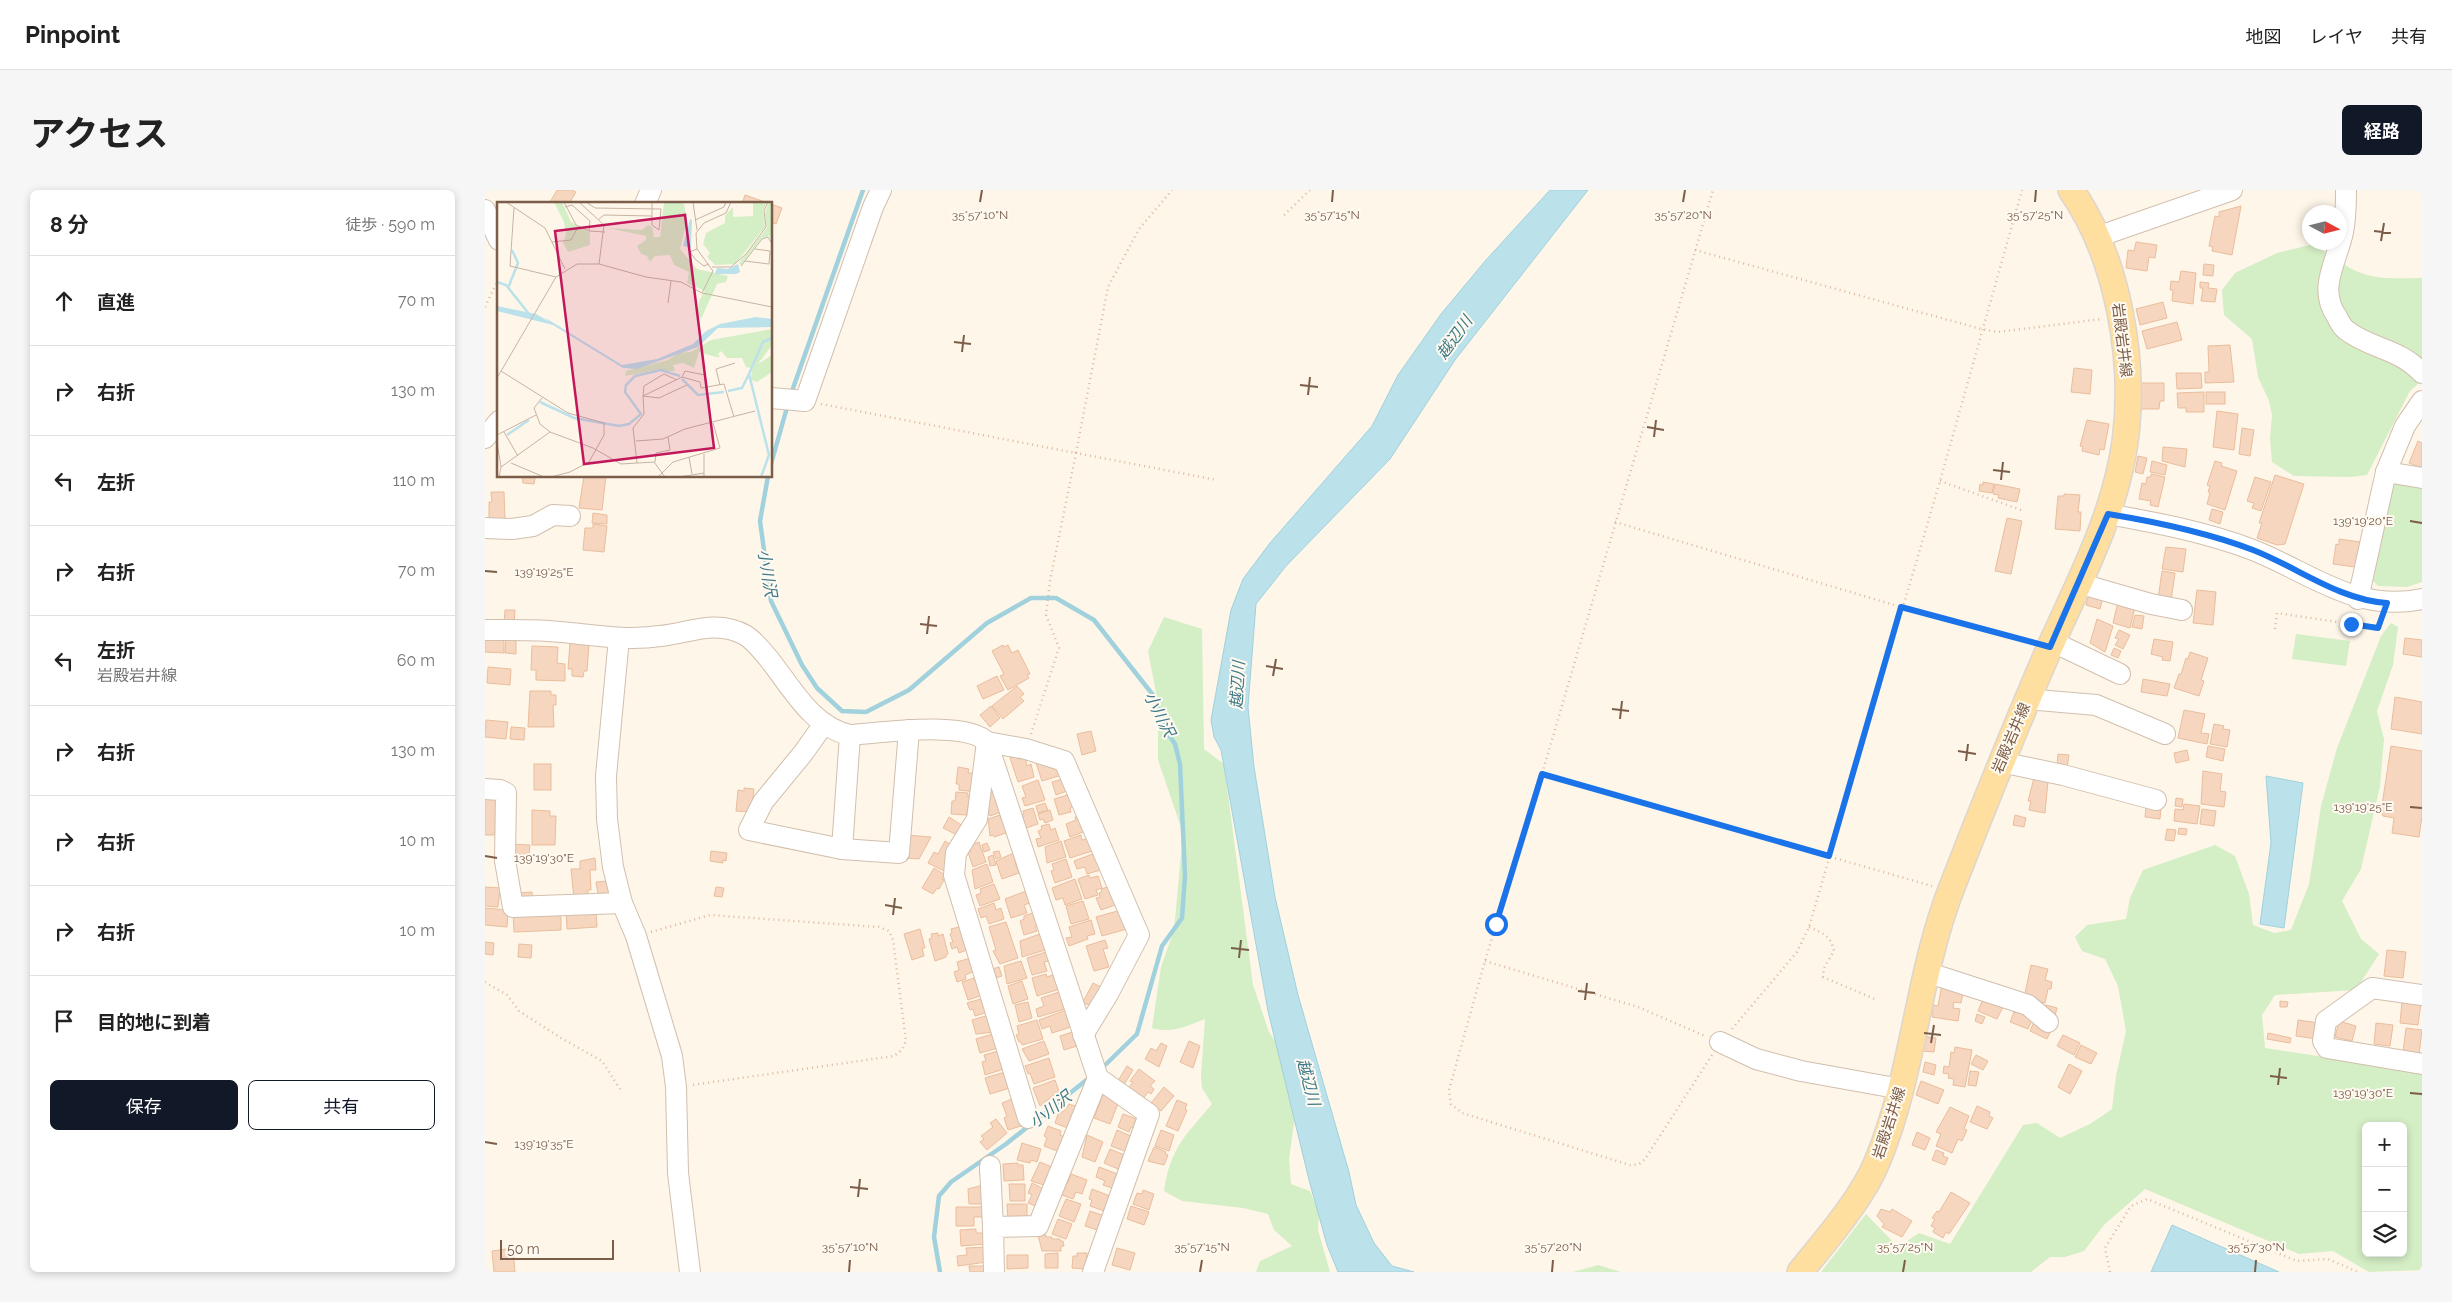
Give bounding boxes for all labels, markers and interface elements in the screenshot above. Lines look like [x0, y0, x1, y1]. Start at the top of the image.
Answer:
text: Pinpoint [25, 20, 120, 49]
text: 地図 [2246, 26, 2282, 47]
text: レイヤ [2310, 26, 2363, 47]
text: 共有 [2391, 26, 2427, 47]
button: 経路 [2342, 105, 2422, 155]
text: アクセス [30, 113, 168, 154]
inset map [497, 202, 773, 478]
north arrow [2302, 205, 2347, 250]
text: 35°57'10"N [952, 208, 1008, 222]
text: 35°57'15"N [1304, 208, 1360, 222]
text: 35°57'20"N [1654, 208, 1712, 222]
text: 35°57'25"N [2007, 208, 2063, 222]
text: 8 分 [50, 212, 89, 237]
text: 徒歩 · 590 m [345, 215, 435, 234]
icon: ahead [50, 287, 78, 315]
text: 直進 [97, 291, 135, 313]
text: 70 m [398, 291, 435, 310]
street label: 岩殿岩井線 [2108, 302, 2136, 378]
water label: 越辺川 [1433, 311, 1477, 362]
icon: right [50, 377, 78, 405]
text: 右折 [97, 381, 135, 403]
text: 130 m [391, 381, 435, 400]
icon: left [50, 467, 78, 495]
text: 左折 [97, 471, 135, 493]
text: 110 m [393, 471, 435, 490]
text: 139°19'20"E [2333, 514, 2393, 528]
water label: 小川沢 [754, 548, 781, 600]
icon: right [50, 557, 78, 585]
text: 右折 [97, 561, 135, 583]
text: 70 m [398, 561, 435, 580]
text: 139°19'25"E [514, 565, 574, 579]
route end [2340, 613, 2363, 636]
text: 左折 [97, 639, 135, 661]
icon: left [50, 647, 78, 675]
text: 60 m [397, 651, 435, 670]
water label: 越辺川 [1227, 659, 1248, 709]
text: 岩殿岩井線 [97, 666, 177, 685]
water label: 小川沢 [1140, 689, 1180, 742]
street label: 岩殿岩井線 [1988, 700, 2034, 776]
icon: right [50, 737, 78, 765]
text: 右折 [97, 741, 135, 763]
text: 130 m [391, 741, 435, 760]
text: 139°19'25"E [2333, 800, 2393, 814]
icon: right [50, 827, 78, 855]
text: 右折 [97, 831, 135, 853]
text: 10 m [400, 831, 435, 850]
text: 139°19'30"E [514, 851, 574, 865]
route start [1485, 913, 1508, 936]
icon: right [50, 917, 78, 945]
text: 右折 [97, 921, 135, 943]
text: 10 m [400, 921, 435, 940]
icon: arrive [50, 1007, 78, 1035]
text: 目的地に到着 [97, 1011, 211, 1033]
water label: 越辺川 [1293, 1056, 1324, 1110]
button: 保存 [50, 1080, 238, 1130]
button: 共有 [248, 1080, 435, 1130]
street label: 岩殿岩井線 [1869, 1085, 1909, 1161]
water label: 小川沢 [1026, 1086, 1077, 1132]
text: 139°19'30"E [2333, 1086, 2393, 1100]
map controls [2362, 1122, 2407, 1257]
button: + [2362, 1122, 2407, 1167]
text: 139°19'35"E [514, 1137, 574, 1151]
button: − [2362, 1167, 2407, 1212]
button: layers [2362, 1212, 2407, 1257]
scale bar [500, 1237, 614, 1260]
text: 35°57'10"N [822, 1240, 878, 1254]
text: 35°57'15"N [1174, 1240, 1230, 1254]
text: 35°57'20"N [1524, 1240, 1582, 1254]
text: 35°57'25"N [1877, 1240, 1933, 1254]
text: 35°57'30"N [2227, 1240, 2285, 1254]
text: 50 m [507, 1241, 540, 1257]

